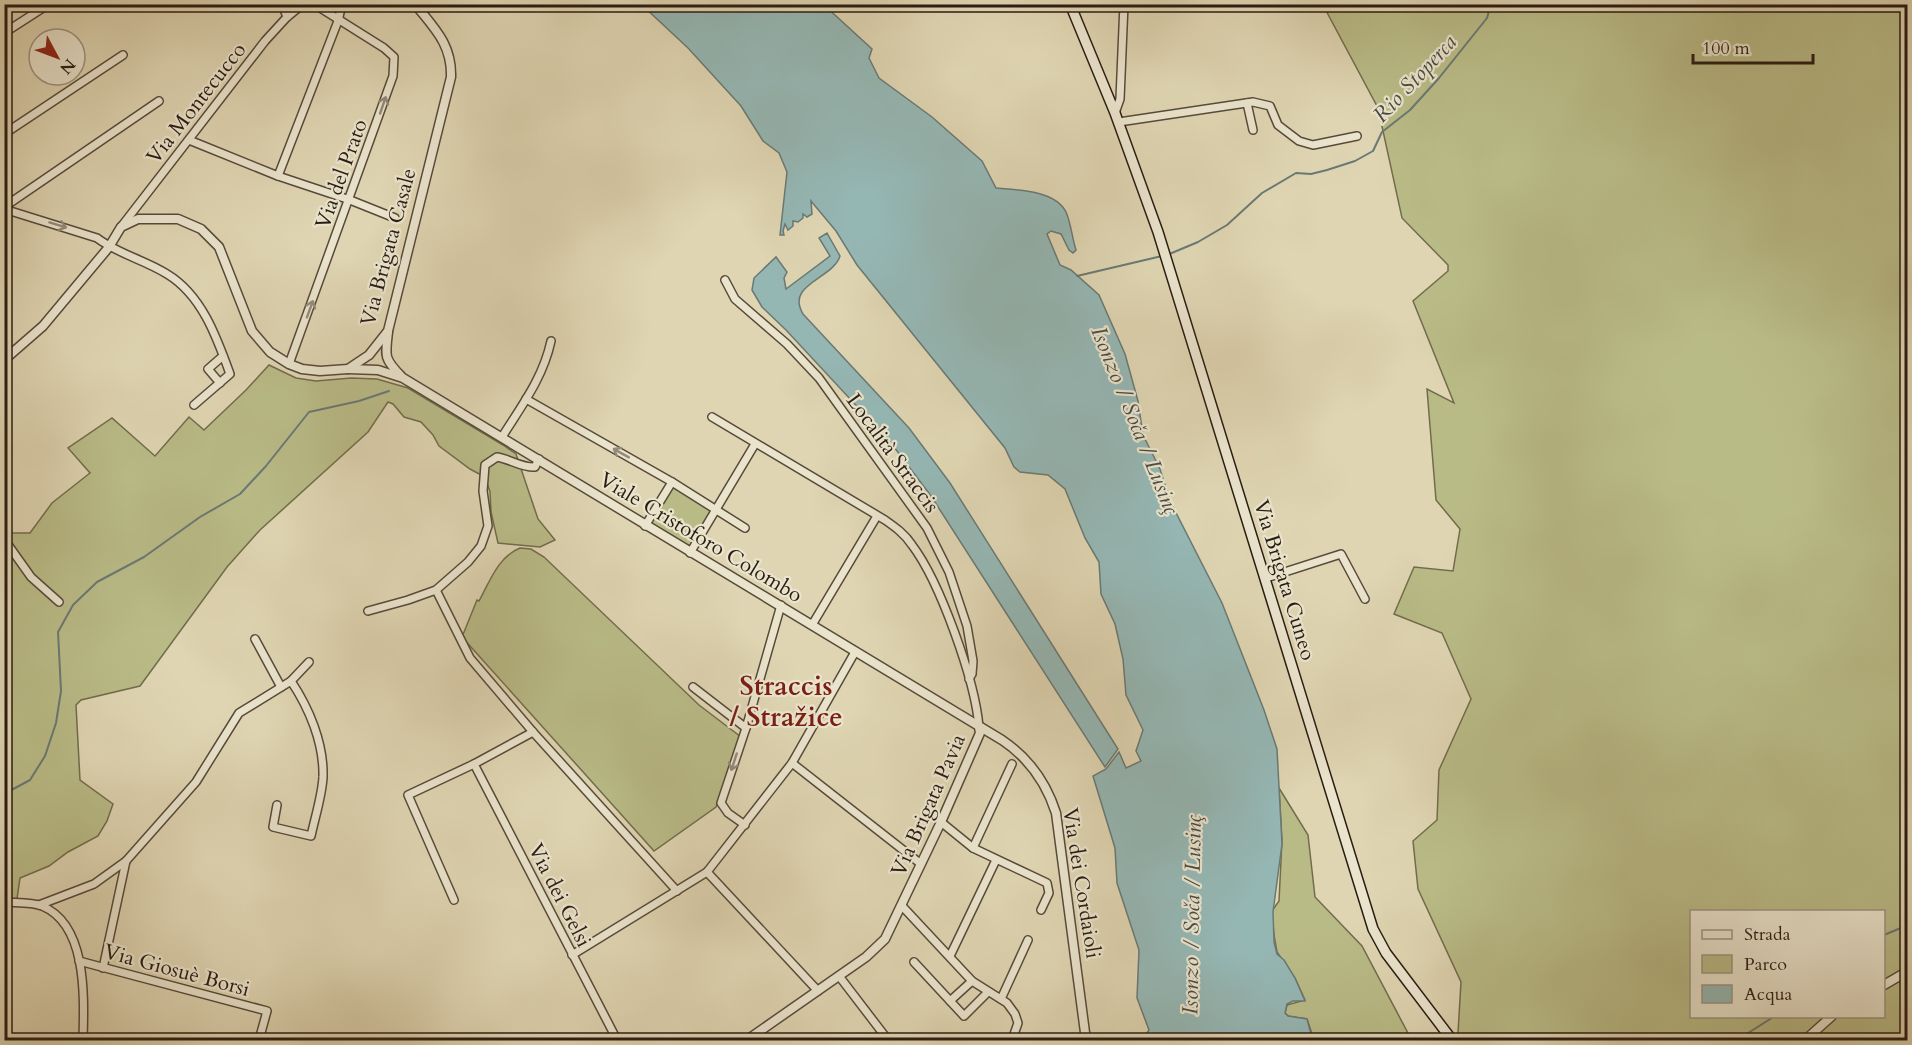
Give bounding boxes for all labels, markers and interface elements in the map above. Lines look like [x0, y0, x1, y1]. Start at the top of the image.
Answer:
north arrow [27, 27, 87, 87]
scale bar [1693, 27, 1813, 65]
water label: Rio Stoperca [1366, 28, 1463, 129]
street label: Via Montecucco [140, 36, 253, 170]
text: 100 m [1702, 36, 1750, 61]
text: N [55, 54, 80, 79]
one-way arrow [378, 96, 389, 115]
street label: Via del Prato [308, 115, 375, 233]
street label: Via Brigata Casale [353, 165, 423, 329]
one-way arrow [48, 220, 67, 231]
one-way arrow [305, 300, 316, 319]
water label: Isonzo / Soča / Lusinç [1084, 322, 1187, 519]
street label: Località Straccis [839, 388, 946, 519]
one-way arrow [613, 447, 630, 459]
street label: Viale Cristoforo Colombo [594, 465, 808, 610]
street label: Via Brigata Cuneo [1246, 496, 1323, 664]
district label: Straccis / Stražice [729, 668, 843, 736]
street label: Via Brigata Pavia [884, 729, 973, 881]
one-way arrow [728, 752, 739, 771]
street label: Via dei Cordaioli [1055, 806, 1108, 961]
water label: Isonzo / Soča / Lusinç [1175, 814, 1209, 1015]
street label: Via dei Gelsi [521, 838, 598, 952]
legend [1690, 910, 1885, 1018]
text: Strada [1744, 922, 1791, 947]
street label: Via Giosuè Borsi [101, 937, 253, 1004]
text: Parco [1744, 952, 1787, 977]
text: Acqua [1744, 982, 1793, 1007]

